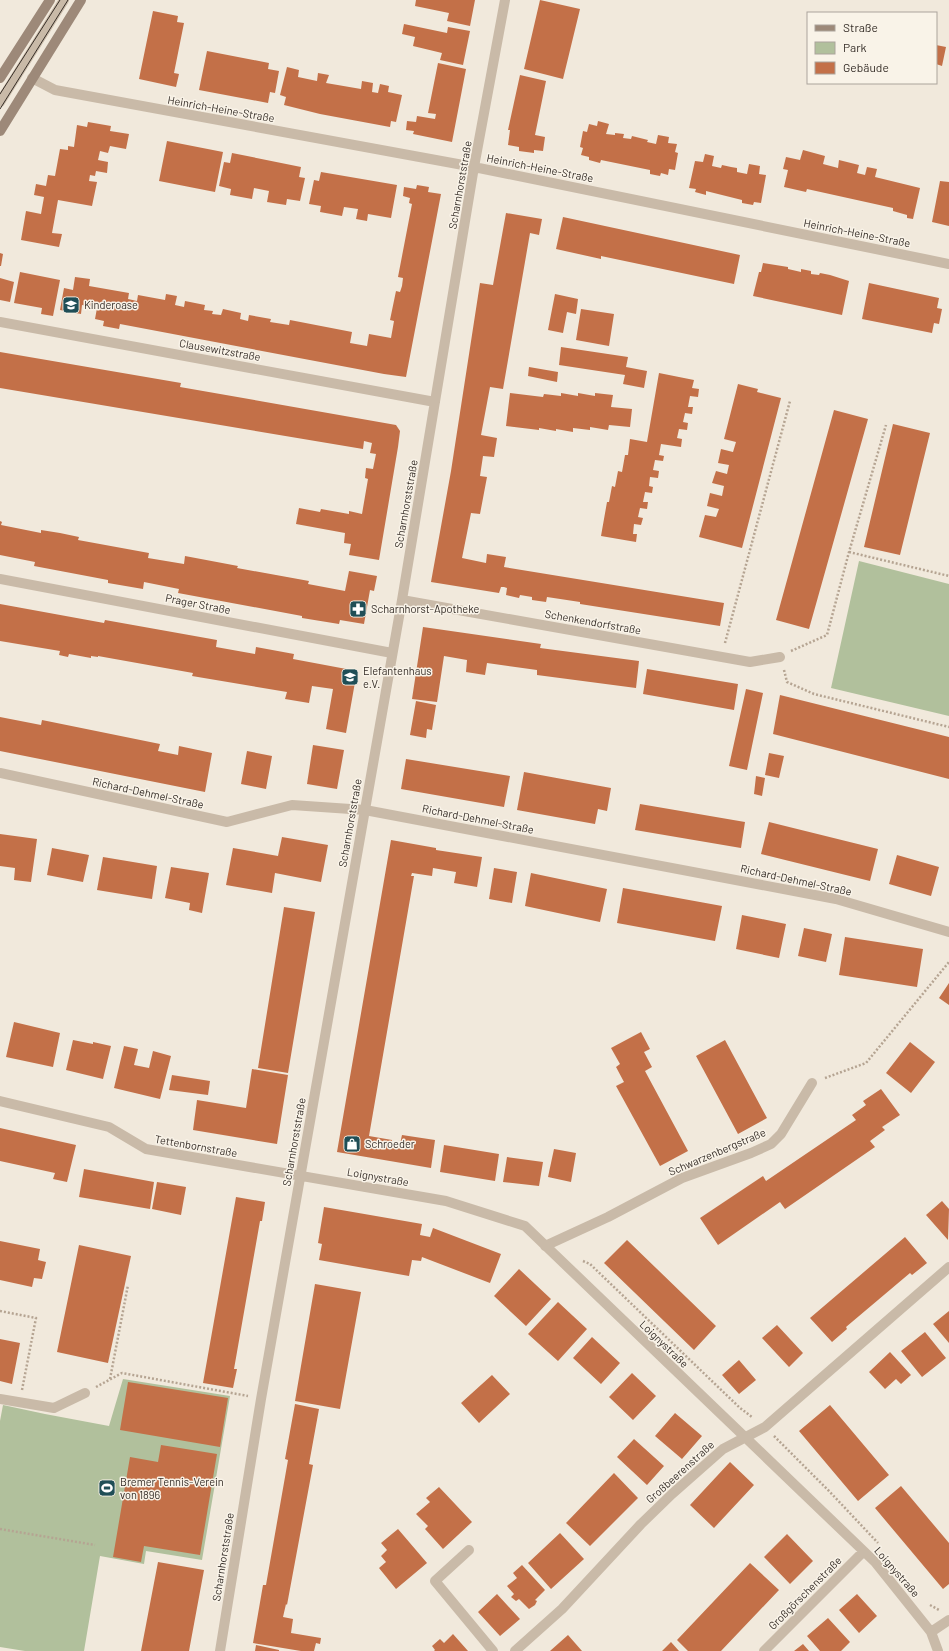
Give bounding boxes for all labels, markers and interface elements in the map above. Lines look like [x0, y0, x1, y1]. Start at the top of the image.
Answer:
legend [807, 12, 937, 84]
text: Straße [843, 20, 878, 34]
text: Park [843, 40, 867, 54]
text: Gebäude [843, 60, 889, 74]
street label: Heinrich-Heine-Straße [167, 93, 276, 124]
street label: Scharnhorststraße [445, 140, 474, 230]
street label: Heinrich-Heine-Straße [486, 151, 595, 184]
street label: Heinrich-Heine-Straße [803, 216, 912, 249]
school or university icon: Kinderoase [61, 295, 81, 315]
place label: Kinderoase [84, 298, 138, 311]
street label: Clausewitzstraße [178, 336, 262, 363]
street label: Scharnhorststraße [391, 459, 420, 549]
street label: Prager Straße [164, 591, 232, 616]
pharmacy icon: Scharnhorst-Apotheke [348, 599, 368, 619]
place label: Scharnhorst-Apotheke [371, 602, 480, 615]
street label: Schenkendorfstraße [544, 607, 642, 636]
place label: Elefantenhaus e.V. [363, 664, 432, 690]
school or university icon: Elefantenhaus e.V. [340, 667, 360, 687]
street label: Richard-Dehmel-Straße [91, 774, 205, 811]
street label: Scharnhorststraße [335, 778, 364, 868]
street label: Richard-Dehmel-Straße [421, 801, 535, 836]
street label: Richard-Dehmel-Straße [739, 861, 853, 898]
street label: Scharnhorststraße [279, 1097, 308, 1187]
street label: Schwarzenbergstraße [666, 1125, 768, 1178]
street label: Tettenbornstraße [154, 1132, 239, 1159]
shop icon: Schroeder [342, 1134, 362, 1154]
place label: Schroeder [365, 1137, 415, 1150]
street label: Loignystraße [346, 1165, 410, 1188]
street label: Loignystraße [637, 1317, 691, 1370]
street label: Großbeerenstraße [643, 1438, 716, 1506]
place label: Bremer Tennis-Verein von 1896 [120, 1475, 224, 1501]
sports icon: Bremer Tennis-Verein von 1896 [97, 1478, 117, 1498]
street label: Scharnhorststraße [209, 1512, 236, 1602]
street label: Loignystraße [872, 1544, 923, 1600]
street label: Großgörschenstraße [765, 1553, 844, 1632]

